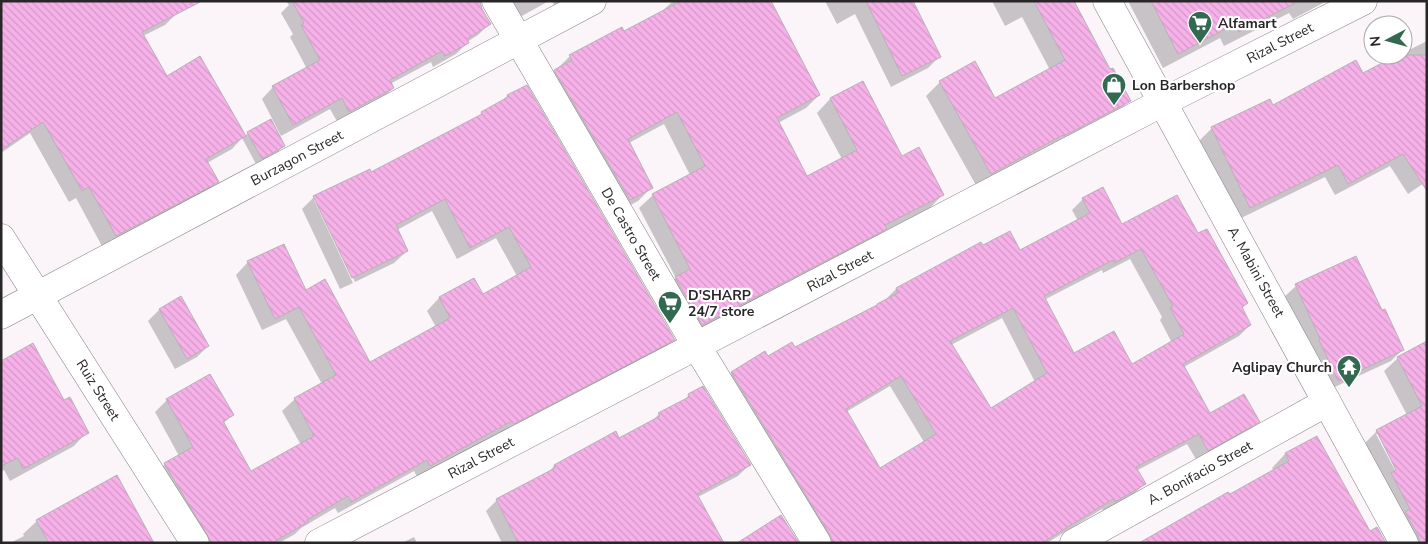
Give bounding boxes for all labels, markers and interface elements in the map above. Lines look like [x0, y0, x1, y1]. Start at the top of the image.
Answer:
supermarket icon: Alfamart [1187, 10, 1213, 44]
place label: Alfamart [1218, 14, 1277, 33]
north arrow [1363, 15, 1413, 65]
street label: Rizal Street [1243, 18, 1317, 68]
text: N [1366, 35, 1386, 48]
shop icon: Lon Barbershop [1101, 72, 1127, 106]
place label: Lon Barbershop [1132, 76, 1236, 95]
street label: Burzagon Street [248, 126, 347, 190]
street label: De Castro Street [597, 184, 665, 284]
street label: A. Mabini Street [1223, 223, 1289, 321]
street label: Rizal Street [804, 246, 877, 296]
place label: D'SHARP 24/7 store [688, 286, 755, 321]
supermarket icon: D'SHARP 24/7 store [657, 290, 683, 324]
temple icon: Aglipay Church [1336, 354, 1362, 388]
street label: Ruiz Street [72, 356, 124, 424]
place label: Aglipay Church [1232, 358, 1332, 377]
street label: Rizal Street [445, 433, 518, 483]
street label: A. Bonifacio Street [1144, 436, 1256, 510]

